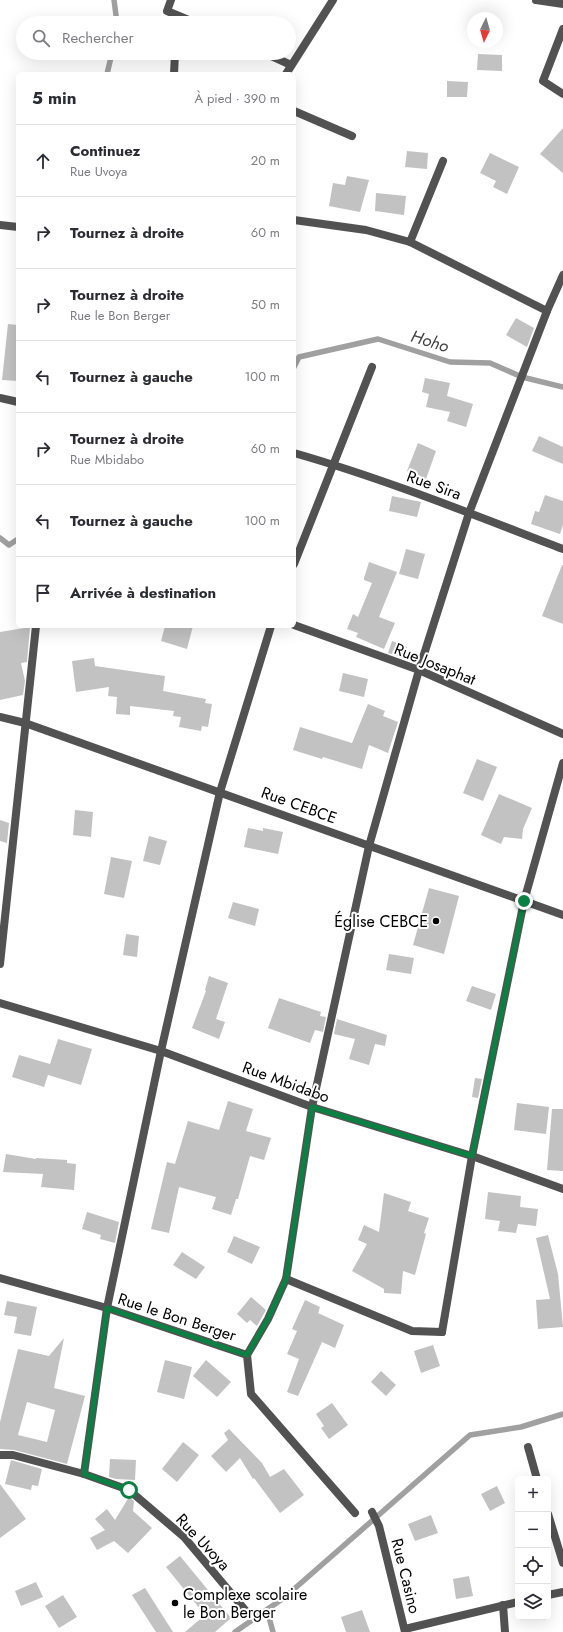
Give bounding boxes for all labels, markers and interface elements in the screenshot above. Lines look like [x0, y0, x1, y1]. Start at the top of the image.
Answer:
north arrow [467, 12, 503, 48]
search box [16, 16, 296, 60]
icon: search [30, 27, 52, 49]
text: Rechercher [62, 27, 134, 49]
text: 5 min [32, 86, 76, 110]
text: À pied · 390 m [194, 89, 280, 108]
text: Continuez [70, 140, 140, 162]
icon: ahead [32, 150, 54, 172]
text: 20 m [251, 151, 280, 170]
text: Rue Uvoya [70, 162, 127, 181]
icon: right [32, 222, 54, 244]
text: Tournez à droite [70, 222, 184, 244]
text: 60 m [251, 223, 280, 242]
text: Tournez à droite [70, 284, 184, 306]
icon: right [32, 294, 54, 316]
text: 50 m [251, 295, 280, 314]
text: Rue le Bon Berger [70, 306, 170, 325]
water label: Hoho [408, 324, 452, 358]
icon: left [32, 366, 54, 388]
text: Tournez à gauche [70, 366, 193, 388]
text: 100 m [245, 367, 280, 386]
text: Tournez à droite [70, 428, 184, 450]
icon: right [32, 438, 54, 460]
text: 60 m [251, 439, 280, 458]
text: Rue Mbidabo [70, 450, 144, 469]
street label: Rue Sira [404, 465, 464, 505]
icon: left [32, 510, 54, 532]
text: Tournez à gauche [70, 510, 193, 532]
text: 100 m [245, 511, 280, 530]
icon: arrive [32, 582, 54, 604]
text: Arrivée à destination [70, 582, 216, 604]
street label: Rue Josaphat [391, 637, 479, 691]
street label: Rue CEBCE [258, 781, 340, 829]
route end [515, 892, 533, 910]
place label: Église CEBCE [334, 910, 428, 933]
marker: Église CEBCE [431, 916, 441, 926]
street label: Rue Mbidabo [239, 1056, 333, 1109]
street label: Rue le Bon Berger [115, 1287, 240, 1347]
map controls [515, 1476, 551, 1620]
button: + [515, 1476, 551, 1512]
route start [120, 1481, 138, 1499]
street label: Rue Uvoya [171, 1508, 235, 1576]
button: − [515, 1512, 551, 1548]
street label: Rue Casino [386, 1536, 427, 1616]
button: locate [515, 1548, 551, 1584]
place label: Complexe scolaire le Bon Berger [183, 1583, 307, 1624]
button: layers [515, 1584, 551, 1620]
marker: Complexe scolaire le Bon Berger [170, 1598, 180, 1608]

